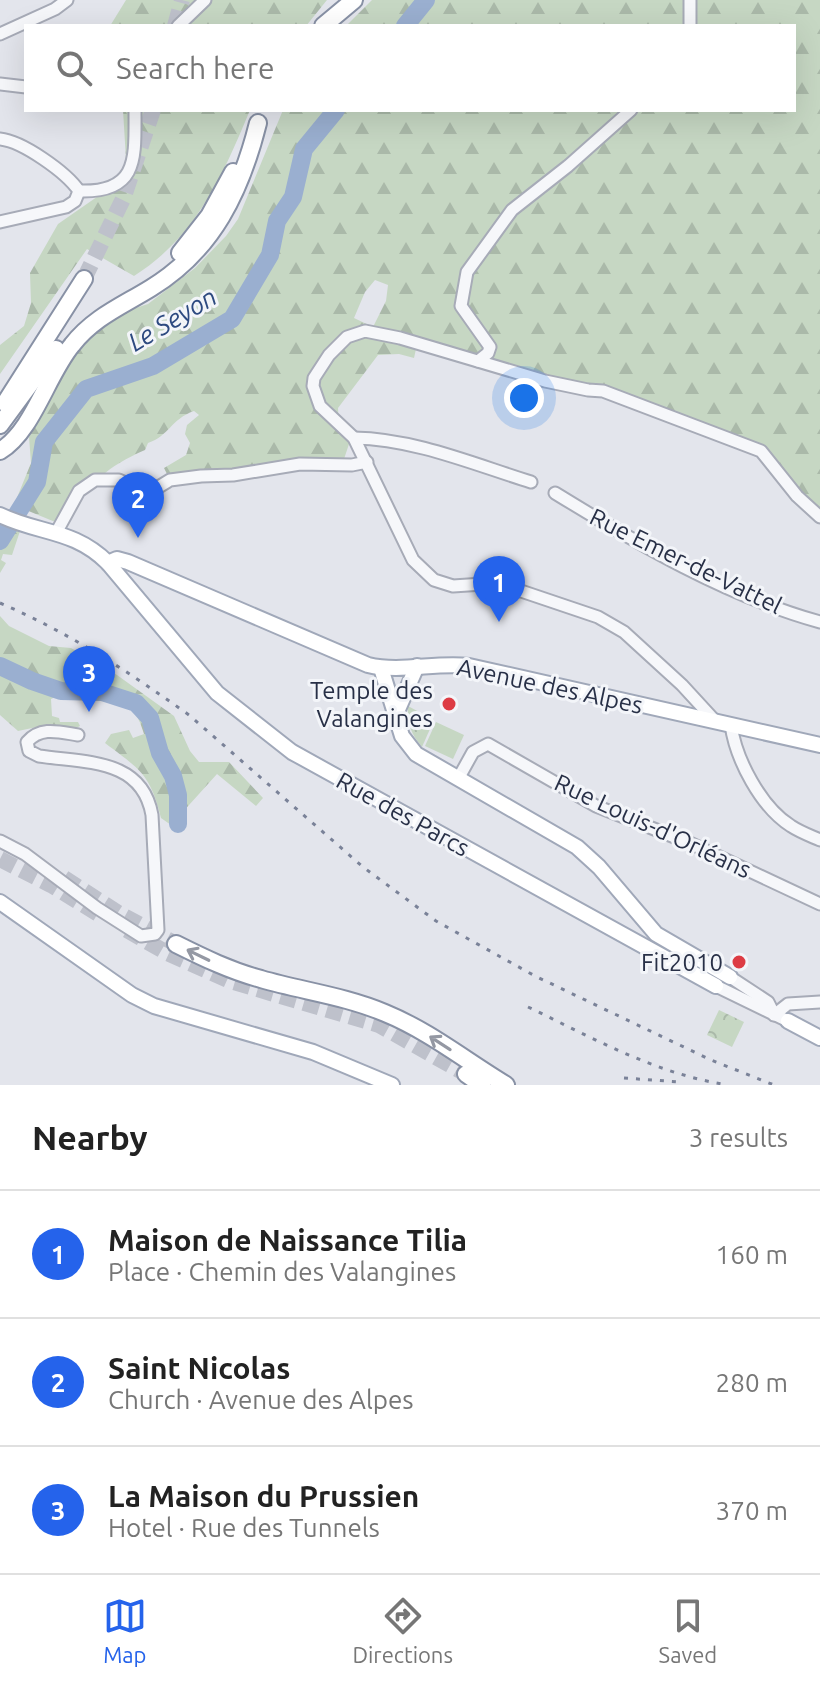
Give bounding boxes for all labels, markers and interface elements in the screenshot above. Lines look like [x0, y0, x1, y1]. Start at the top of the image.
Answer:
search box [24, 24, 796, 112]
icon: search [52, 46, 96, 90]
text: Search here [116, 51, 275, 85]
water label: Le Seyon [123, 281, 221, 357]
your location [504, 378, 544, 418]
pin: 2 [112, 472, 164, 538]
street label: Rue Emer-de-Vattel [586, 503, 786, 619]
pin: 1 [473, 556, 525, 622]
pin: 3 [63, 646, 115, 712]
street label: Avenue des Alpes [455, 653, 645, 719]
place label: Temple des Valangines [310, 677, 433, 732]
marker: Temple des Valangines [440, 695, 458, 713]
street label: Rue des Parcs [332, 766, 474, 862]
street label: Rue Louis-d'Orléans [550, 769, 756, 883]
one-way arrow [186, 947, 210, 962]
place label: Fit2010 [641, 949, 723, 976]
marker: Fit2010 [730, 953, 748, 971]
one-way arrow [430, 1035, 452, 1052]
text: Nearby [32, 1118, 147, 1156]
text: 3 results [689, 1123, 788, 1152]
text: Maison de Naissance Tilia [108, 1223, 467, 1257]
text: 1 [51, 1240, 65, 1269]
text: 160 m [716, 1240, 788, 1269]
text: Place · Chemin des Valangines [108, 1257, 456, 1286]
text: Saint Nicolas [108, 1351, 290, 1385]
text: 2 [51, 1368, 65, 1397]
text: 280 m [716, 1368, 788, 1397]
text: Church · Avenue des Alpes [108, 1385, 414, 1414]
text: La Maison du Prussien [108, 1479, 419, 1513]
text: 3 [51, 1496, 65, 1525]
text: 370 m [716, 1496, 788, 1525]
text: Hotel · Rue des Tunnels [108, 1513, 380, 1542]
tab: Map [103, 1594, 147, 1667]
tab: Directions [352, 1594, 453, 1667]
tab: Saved [659, 1594, 717, 1667]

